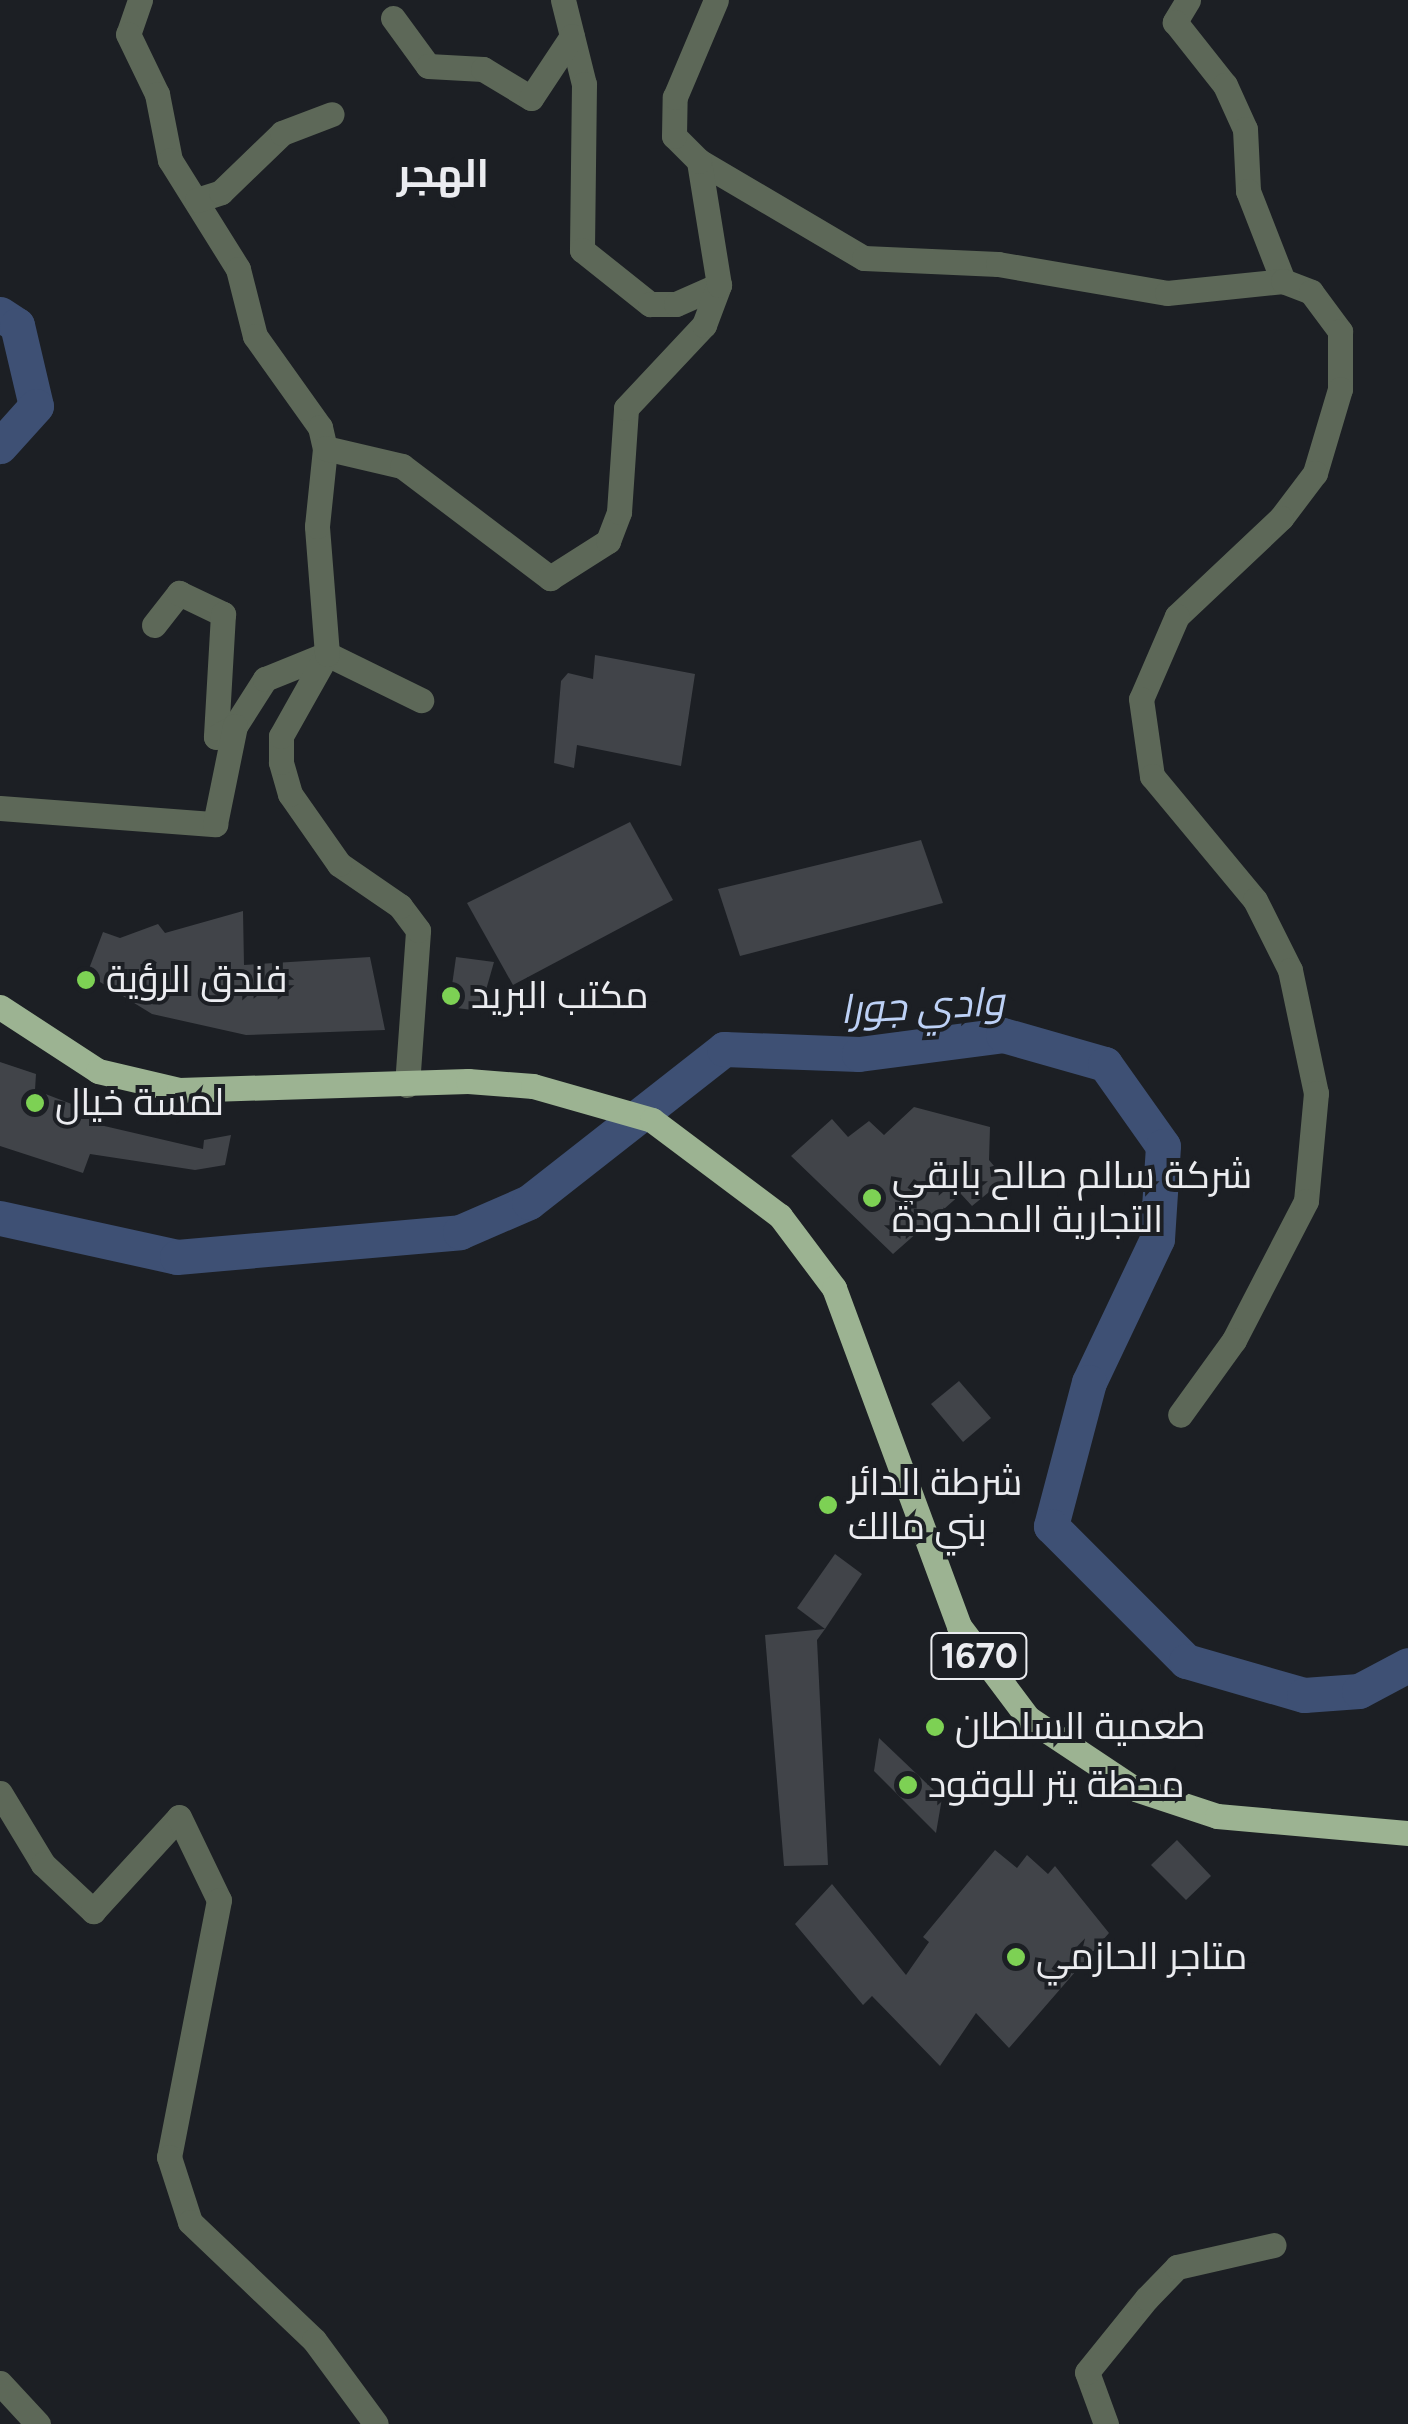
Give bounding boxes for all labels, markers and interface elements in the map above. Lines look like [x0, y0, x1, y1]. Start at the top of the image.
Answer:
district label: الهجر [397, 149, 489, 197]
place label: فندق الرؤية [106, 957, 288, 1003]
marker: فندق الرؤية [75, 969, 97, 991]
place label: مكتب البريد [471, 973, 649, 1019]
water label: وادي جورا [839, 977, 1005, 1033]
marker: مكتب البريد [440, 985, 462, 1007]
place label: لمسة خيال [55, 1080, 224, 1126]
marker: لمسة خيال [24, 1092, 46, 1114]
place label: شركة سالم صالح بابقي التجارية المحدودة [892, 1153, 1252, 1242]
marker: شركة سالم صالح بابقي التجارية المحدودة [861, 1187, 883, 1209]
place label: شرطة الدائر بني مالك [848, 1460, 1023, 1550]
marker: شرطة الدائر بني مالك [817, 1494, 839, 1516]
road number: 1670 [929, 1626, 1029, 1686]
place label: طعمية السلطان [955, 1704, 1206, 1750]
marker: طعمية السلطان [924, 1716, 946, 1738]
place label: محطة يتر للوقود [928, 1762, 1185, 1808]
marker: محطة يتر للوقود [897, 1774, 919, 1796]
place label: متاجر الحازمي [1036, 1934, 1247, 1980]
marker: متاجر الحازمي [1005, 1946, 1027, 1968]

